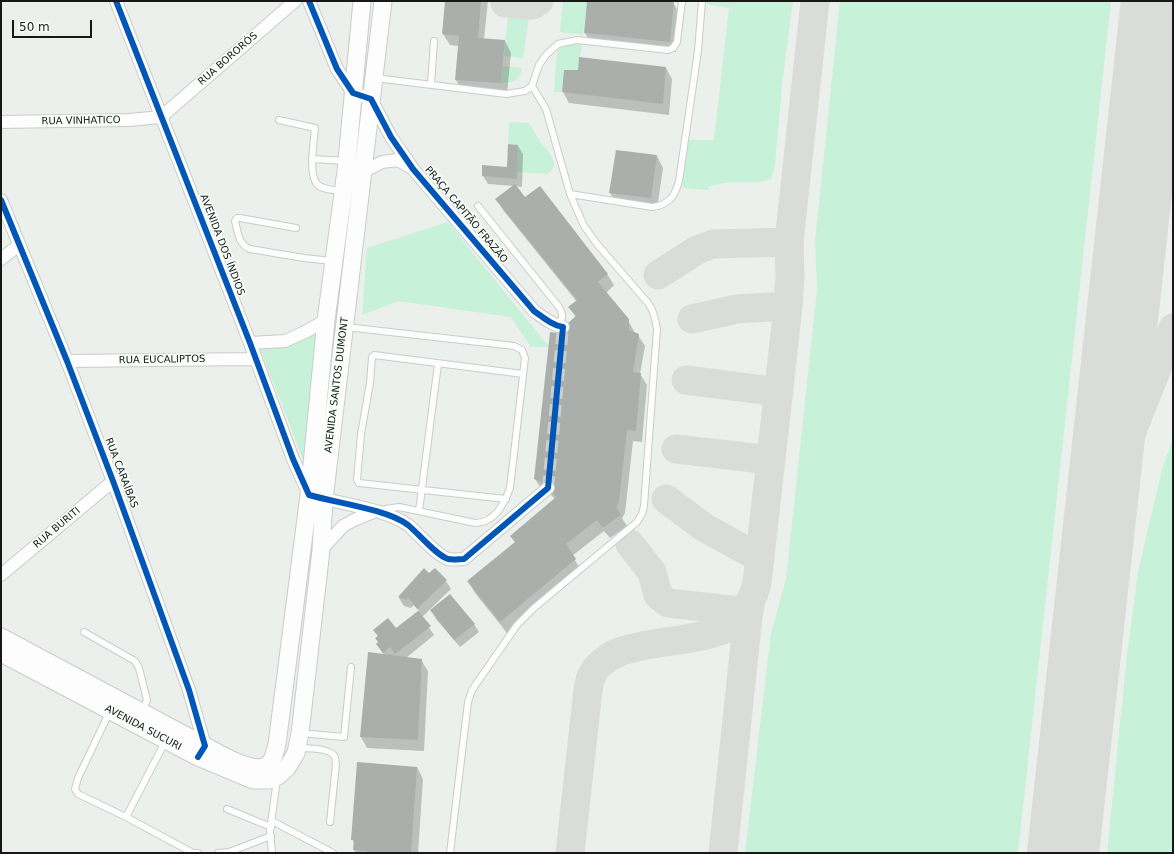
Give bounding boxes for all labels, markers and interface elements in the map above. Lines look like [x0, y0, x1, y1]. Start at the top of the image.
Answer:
scale bar [14, 12, 94, 38]
text: 50 m [19, 20, 50, 34]
street label: RUA BORORÓS [196, 30, 260, 88]
street label: RUA VINHATICO [41, 114, 121, 128]
street label: PRAÇA CAPITÃO FRAZÃO [422, 164, 510, 266]
street label: AVENIDA DOS ÍNDIOS [197, 193, 247, 297]
street label: AVENIDA SANTOS DUMONT [323, 316, 351, 454]
street label: RUA EUCALIPTOS [119, 353, 205, 367]
street label: RUA CARAÍBAS [102, 436, 140, 510]
street label: RUA BURITI [31, 505, 83, 551]
street label: AVENIDA SUCURI [103, 703, 183, 753]

